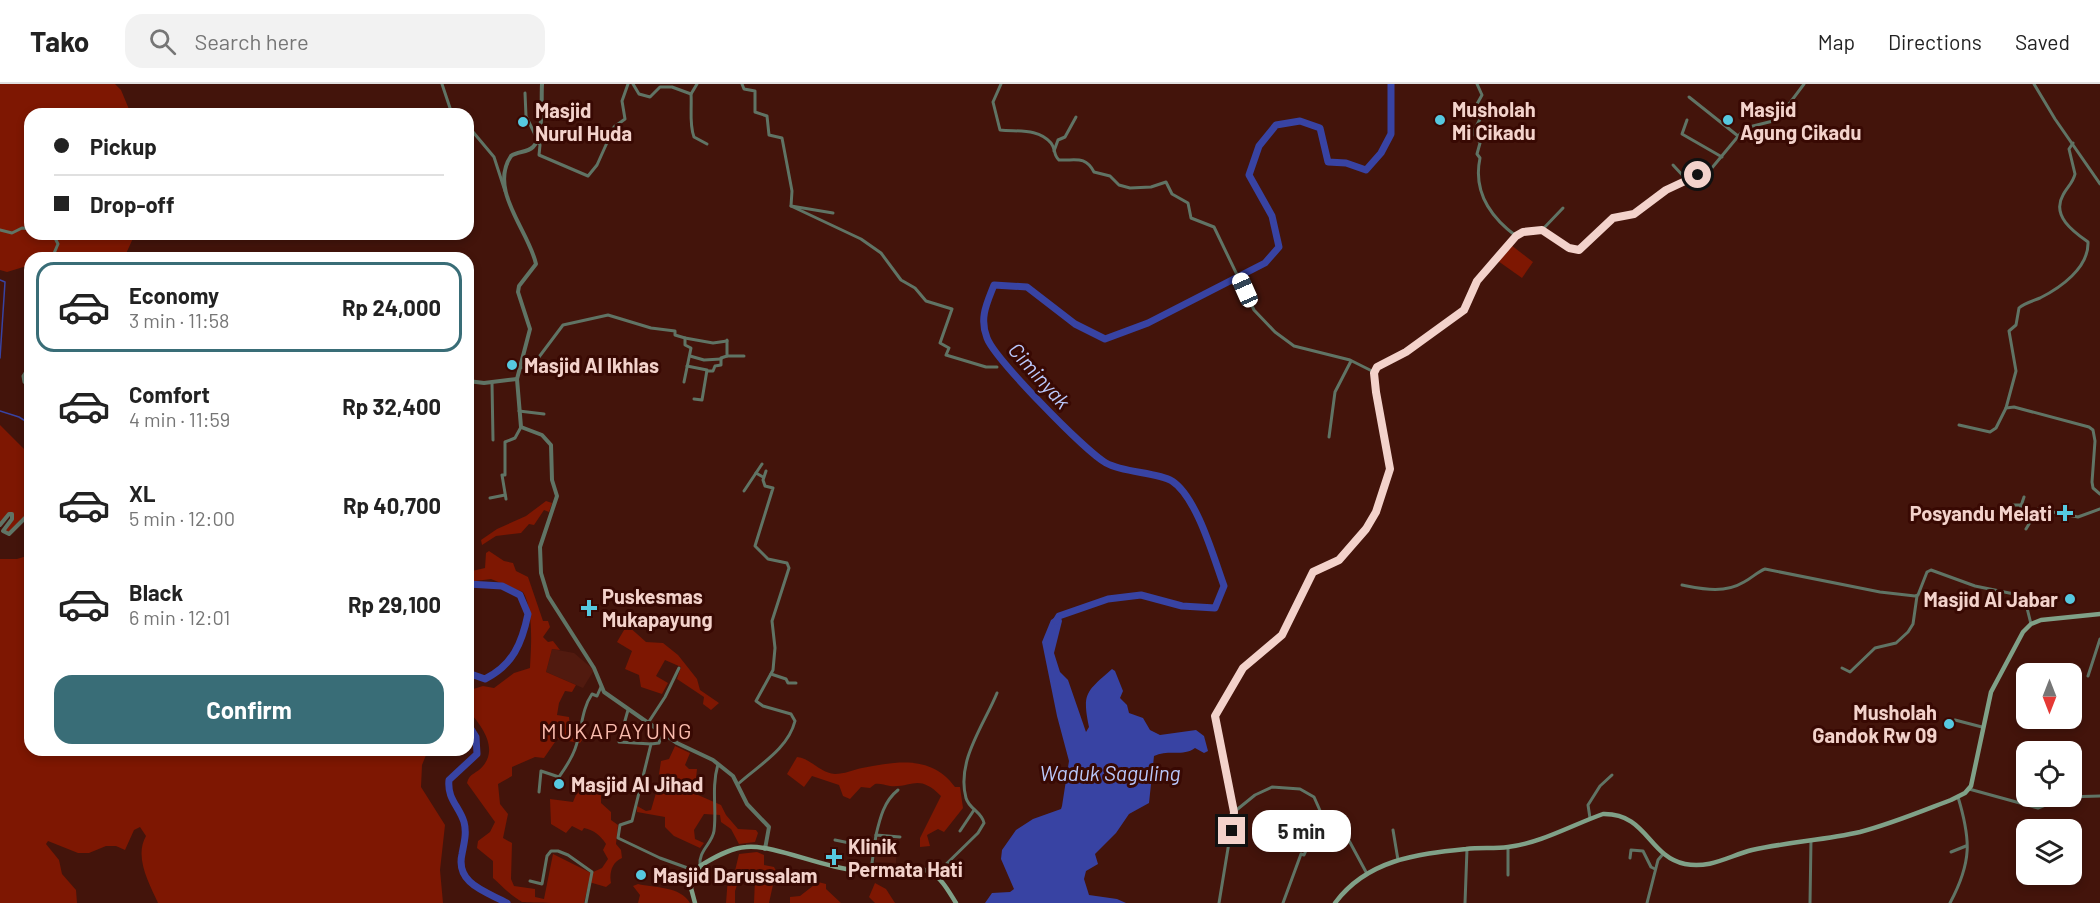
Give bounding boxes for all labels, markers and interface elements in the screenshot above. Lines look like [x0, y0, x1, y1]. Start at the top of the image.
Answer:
search box [125, 14, 545, 68]
text: Tako [30, 24, 89, 58]
icon: search [146, 25, 179, 58]
text: Search here [194, 28, 309, 54]
text: Map [1818, 29, 1855, 54]
text: Directions [1888, 29, 1982, 54]
text: Saved [2015, 29, 2070, 54]
place label: Musholah Mi Cikadu [1452, 97, 1536, 144]
place label: Masjid Agung Cikadu [1740, 97, 1861, 144]
place label: Masjid Nurul Huda [535, 98, 632, 145]
marker: Musholah Mi Cikadu [1433, 113, 1447, 127]
marker: Masjid Agung Cikadu [1721, 113, 1735, 127]
marker: Masjid Nurul Huda [516, 115, 530, 129]
text: Pickup [90, 133, 157, 159]
route start [1684, 161, 1711, 188]
text: Drop-off [90, 191, 174, 217]
car [1229, 270, 1261, 310]
icon: car [57, 280, 111, 334]
text: Economy [129, 282, 219, 308]
text: Rp 24,000 [342, 294, 441, 320]
text: 3 min · 11:58 [129, 308, 229, 332]
water label: Ciminyak [1004, 337, 1077, 414]
place label: Masjid Al Ikhlas [524, 353, 659, 377]
marker: Masjid Al Ikhlas [505, 358, 519, 372]
icon: car [57, 379, 111, 433]
text: Comfort [129, 381, 210, 407]
text: Rp 32,400 [342, 393, 441, 419]
text: 4 min · 11:59 [129, 407, 230, 431]
icon: car [57, 478, 111, 532]
text: XL [129, 480, 155, 506]
text: Rp 40,700 [343, 492, 441, 518]
place label: Posyandu Melati [1910, 501, 2052, 525]
marker: Posyandu Melati [2056, 504, 2074, 522]
text: 5 min · 12:00 [129, 506, 235, 530]
icon: car [57, 577, 111, 631]
text: Black [129, 579, 183, 605]
place label: Puskesmas Mukapayung [602, 584, 713, 631]
place label: Masjid Al Jabar [1924, 587, 2058, 611]
text: Rp 29,100 [348, 591, 441, 617]
marker: Masjid Al Jabar [2063, 592, 2077, 606]
marker: Puskesmas Mukapayung [580, 599, 598, 617]
text: 6 min · 12:01 [129, 605, 230, 629]
north arrow [2016, 663, 2082, 729]
map controls [2016, 663, 2082, 885]
button: Confirm [54, 675, 444, 744]
place label: Musholah Gandok Rw 09 [1812, 700, 1937, 747]
district label: MUKAPAYUNG [541, 717, 693, 743]
marker: Musholah Gandok Rw 09 [1942, 717, 1956, 731]
button: locate [2016, 741, 2082, 807]
water label: Waduk Saguling [1039, 760, 1181, 785]
place label: Masjid Al Jihad [571, 772, 703, 796]
marker: Masjid Al Jihad [552, 777, 566, 791]
callout: 5 min [1253, 810, 1352, 852]
route end [1218, 817, 1245, 844]
text: 5 min [1278, 819, 1325, 843]
button: layers [2016, 819, 2082, 885]
place label: Klinik Permata Hati [848, 834, 963, 881]
marker: Klinik Permata Hati [825, 848, 843, 866]
place label: Masjid Darussalam [653, 863, 817, 887]
marker: Masjid Darussalam [634, 868, 648, 882]

